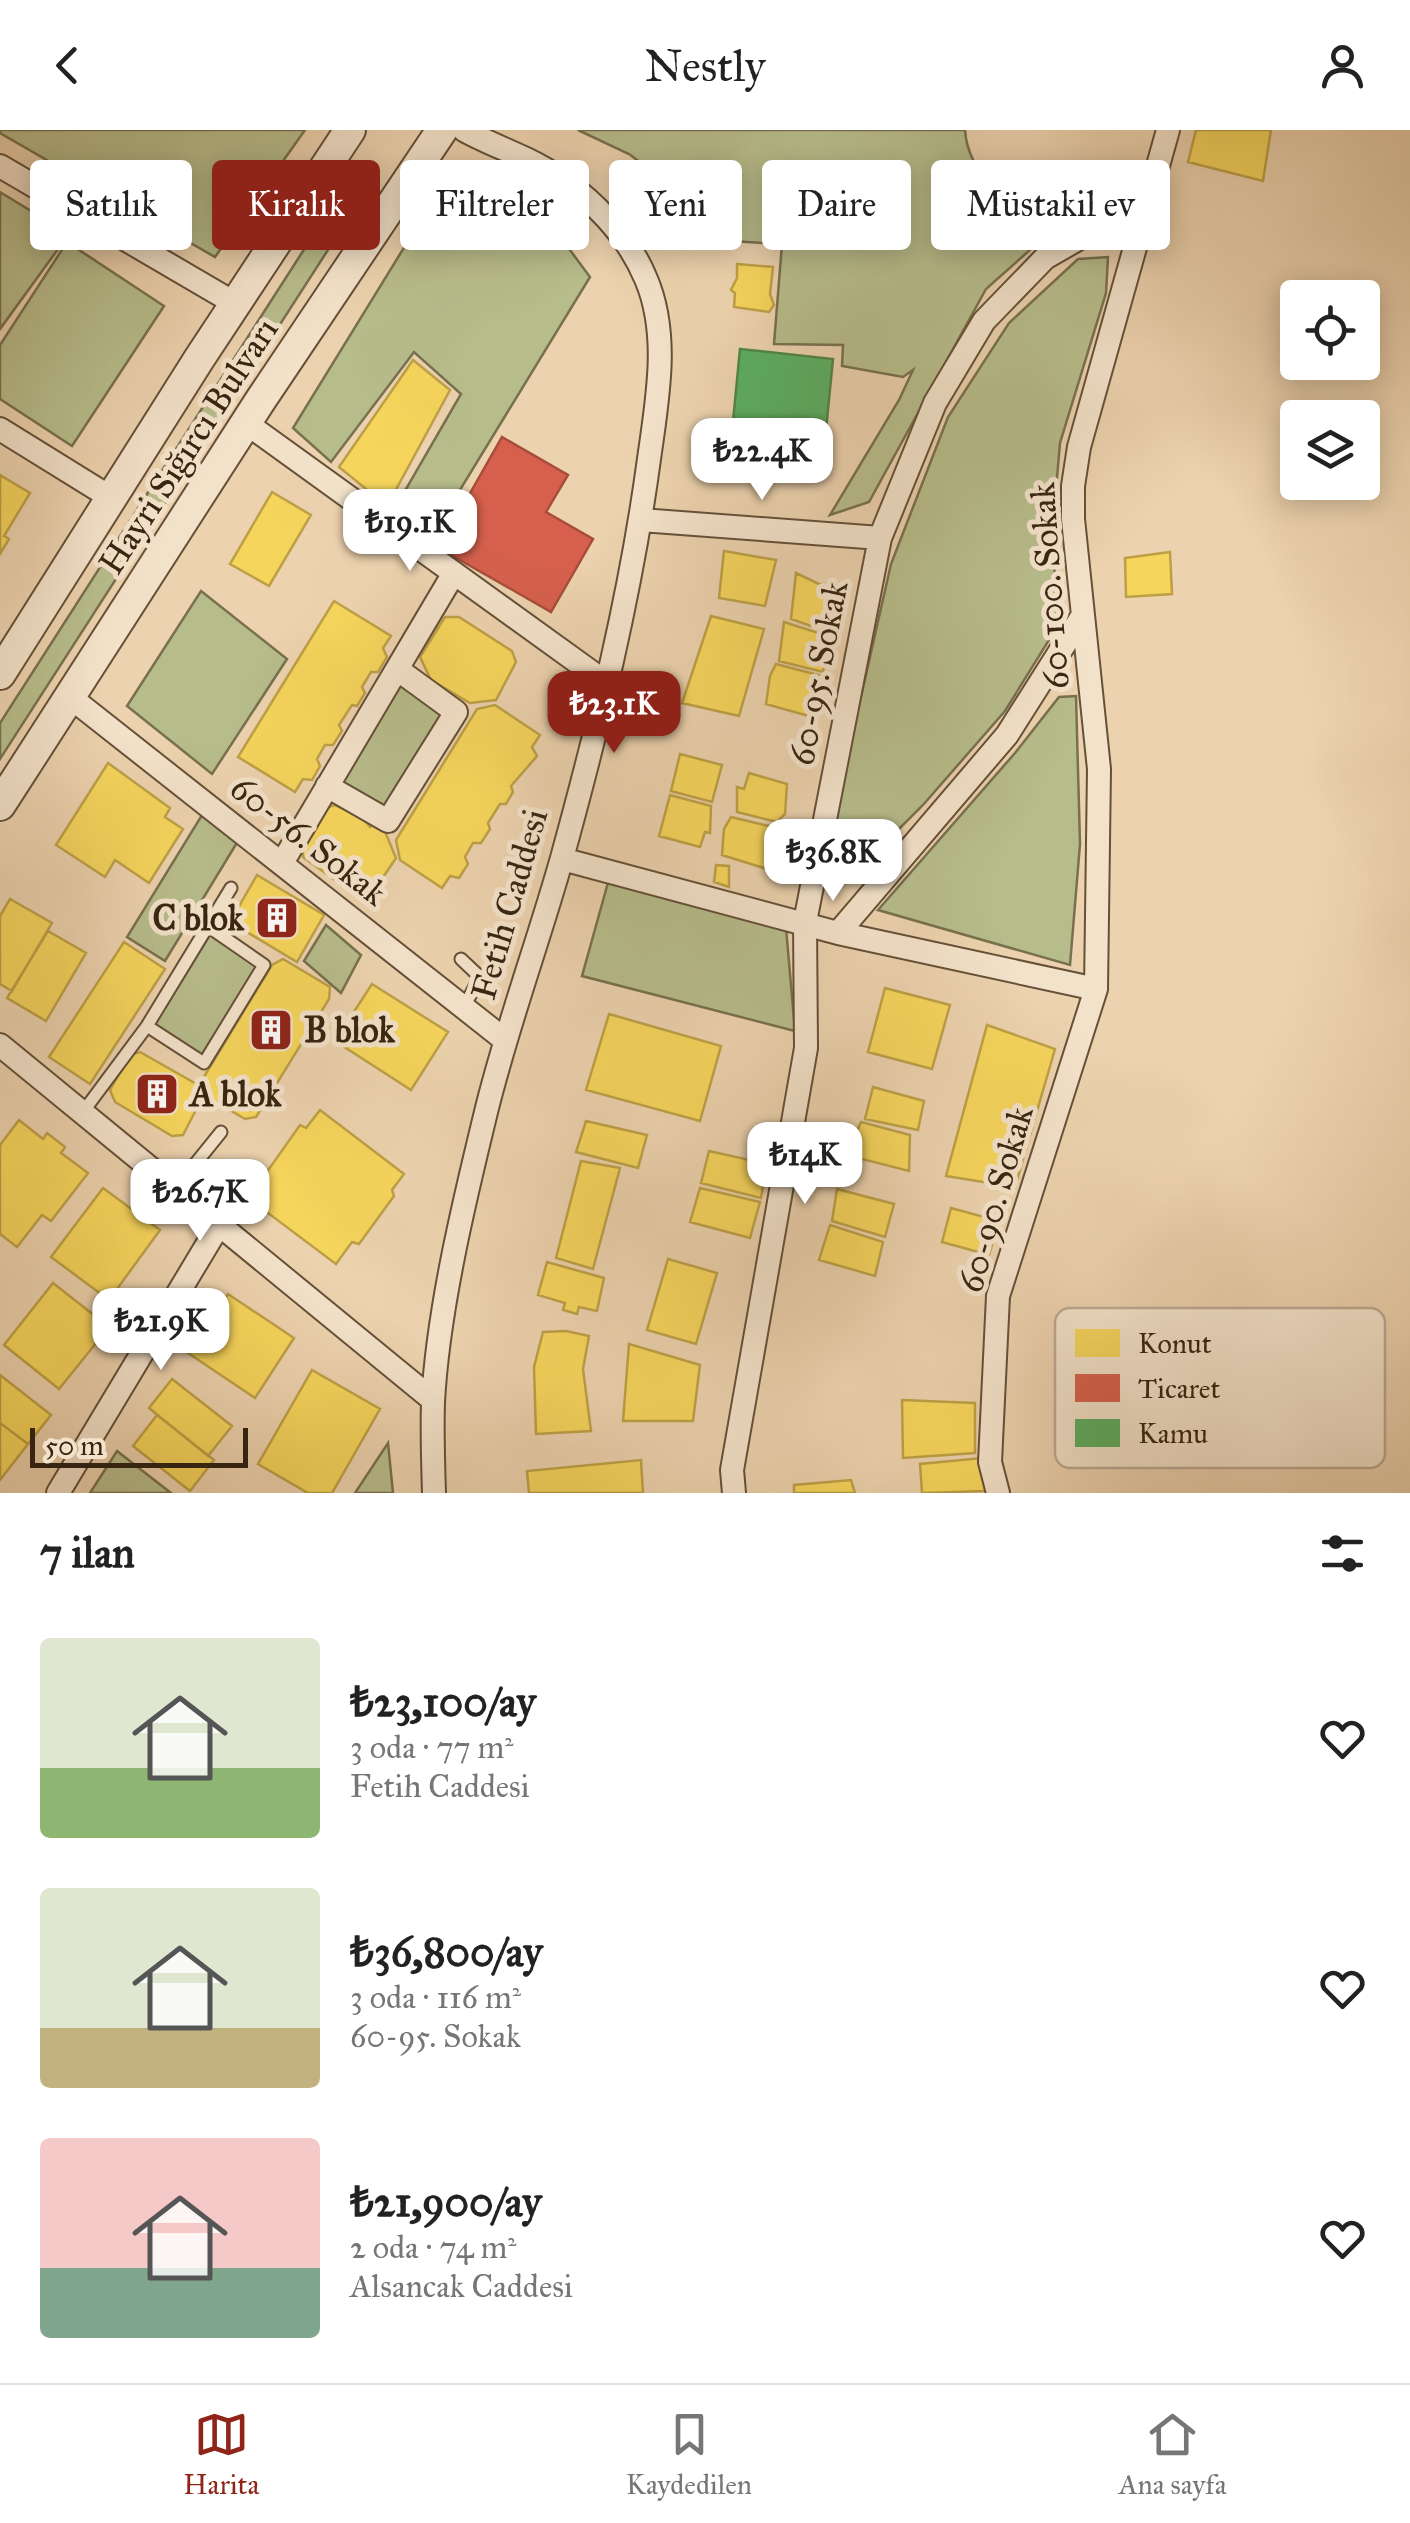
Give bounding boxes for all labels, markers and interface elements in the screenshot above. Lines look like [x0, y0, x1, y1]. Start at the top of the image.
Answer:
icon: back [40, 38, 95, 93]
text: Nestly [644, 38, 766, 93]
icon: person [1315, 38, 1370, 93]
chip: Satılık [30, 160, 192, 250]
chip: Kiralık [212, 160, 380, 250]
chip: Filtreler [400, 160, 589, 250]
chip: Yeni [609, 160, 742, 250]
chip: Daire [762, 160, 911, 250]
chip: Müstakil ev [931, 160, 1170, 250]
map controls [1280, 280, 1380, 500]
button: locate [1280, 280, 1380, 380]
street label: Hayri Sığırcı Bulvarı [90, 310, 288, 583]
button: layers [1280, 400, 1380, 500]
pin: ₺22.4K [681, 418, 843, 503]
text: ₺22.4K [713, 431, 811, 470]
street label: 60-100. Sokak [1021, 480, 1078, 691]
pin: ₺19.1K [329, 489, 491, 574]
text: ₺19.1K [365, 502, 455, 541]
street label: 60-95. Sokak [780, 577, 858, 769]
pin: ₺23.1K [533, 671, 695, 756]
text: ₺23.1K [570, 684, 658, 723]
street label: 60-56. Sokak [222, 766, 396, 915]
street label: Fetih Caddesi [462, 803, 557, 1004]
pin: ₺36.8K [752, 819, 914, 904]
text: ₺36.8K [786, 832, 880, 871]
building icon: C blok [254, 895, 300, 941]
place label: C blok [153, 897, 245, 940]
building icon: B blok [248, 1007, 294, 1053]
place label: B blok [304, 1009, 396, 1052]
building icon: A blok [134, 1071, 180, 1117]
place label: A blok [188, 1073, 282, 1116]
street label: 60-90. Sokak [948, 1100, 1043, 1297]
pin: ₺14K [746, 1122, 864, 1207]
text: ₺14K [769, 1135, 841, 1174]
pin: ₺26.7K [119, 1159, 281, 1244]
text: ₺26.7K [152, 1172, 248, 1211]
pin: ₺21.9K [80, 1288, 242, 1373]
text: ₺21.9K [114, 1301, 208, 1340]
legend [1055, 1308, 1385, 1468]
text: Konut [1138, 1326, 1212, 1361]
text: Ticaret [1138, 1371, 1221, 1406]
text: Kamu [1138, 1416, 1208, 1451]
scale bar [30, 1423, 248, 1468]
text: 50 m [45, 1428, 104, 1463]
icon: filters [1315, 1526, 1370, 1581]
text: 7 ilan [40, 1527, 135, 1579]
text: ₺23,100/ay [350, 1676, 536, 1728]
icon: home [120, 1678, 240, 1798]
icon: heart [1315, 1711, 1370, 1766]
text: 3 oda · 77 m² [350, 1728, 514, 1767]
text: Fetih Caddesi [350, 1767, 530, 1806]
text: ₺36,800/ay [350, 1926, 543, 1978]
icon: home [120, 1928, 240, 2048]
icon: heart [1315, 1961, 1370, 2016]
text: 3 oda · 116 m² [350, 1978, 521, 2017]
text: 60-95. Sokak [350, 2017, 521, 2056]
text: ₺21,900/ay [350, 2176, 542, 2228]
icon: home [120, 2178, 240, 2298]
icon: heart [1315, 2211, 1370, 2266]
text: 2 oda · 74 m² [350, 2228, 517, 2267]
text: Alsancak Caddesi [350, 2267, 573, 2306]
tab: Harita [183, 2407, 259, 2502]
tab: Kaydedilen [626, 2407, 752, 2502]
tab: Ana sayfa [1119, 2407, 1227, 2502]

